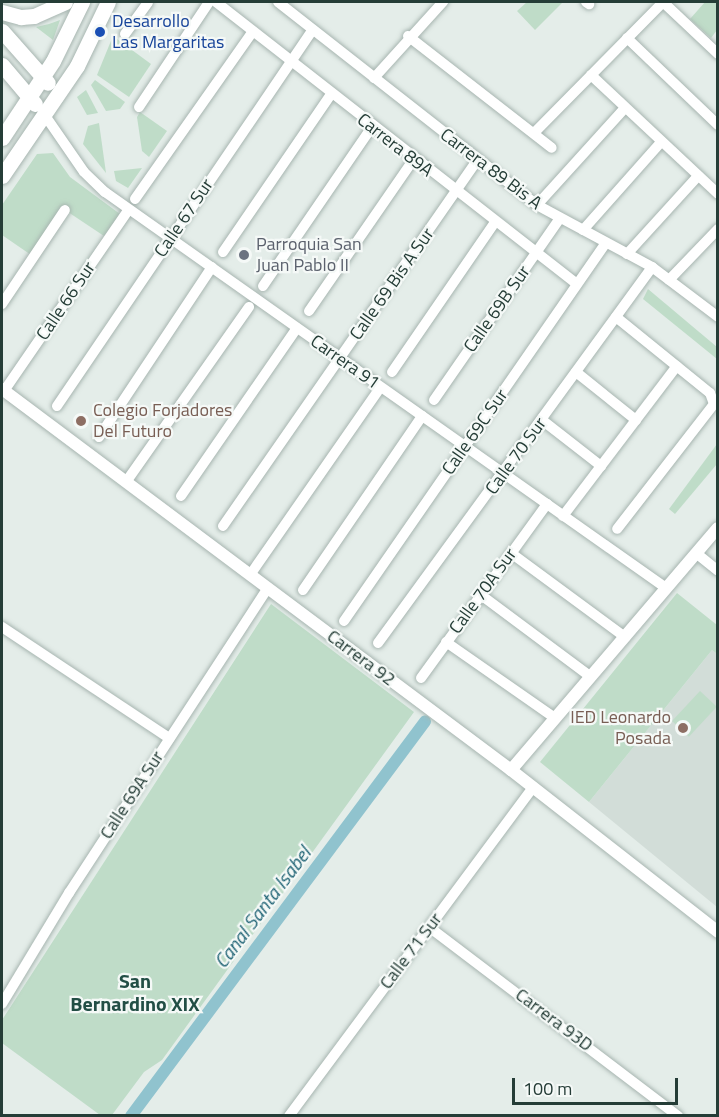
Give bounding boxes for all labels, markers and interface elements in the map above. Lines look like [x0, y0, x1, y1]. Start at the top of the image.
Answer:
place label: Desarrollo Las Margaritas [112, 11, 224, 54]
marker: Desarrollo Las Margaritas [93, 25, 107, 39]
street label: Carrera 89A [353, 109, 437, 181]
street label: Carrera 89 Bis A [436, 124, 546, 214]
street label: Calle 67 Sur [150, 175, 218, 261]
street label: Calle 69 Bis A Sur [345, 224, 439, 344]
place label: Parroquia San Juan Pablo II [256, 234, 362, 276]
marker: Parroquia San Juan Pablo II [237, 248, 251, 262]
street label: Calle 66 Sur [32, 258, 100, 344]
street label: Calle 69B Sur [459, 261, 535, 357]
street label: Carrera 91 [306, 330, 384, 394]
street label: Calle 69C Sur [438, 385, 512, 479]
place label: Colegio Forjadores Del Futuro [93, 400, 232, 442]
street label: Calle 70 Sur [481, 413, 551, 499]
marker: Colegio Forjadores Del Futuro [74, 414, 88, 428]
street label: Calle 70A Sur [445, 544, 521, 638]
street label: Carrera 92 [323, 625, 399, 691]
place label: IED Leonardo Posada [570, 707, 671, 750]
marker: IED Leonardo Posada [676, 721, 690, 735]
street label: Calle 69A Sur [96, 747, 168, 843]
water label: Canal Santa Isabel [209, 842, 315, 972]
street label: Calle 71 Sur [375, 909, 447, 993]
district label: San Bernardino XIX [70, 968, 200, 1015]
street label: Carrera 93D [511, 984, 597, 1056]
scale bar [515, 1066, 682, 1104]
text: 100 m [523, 1075, 572, 1102]

